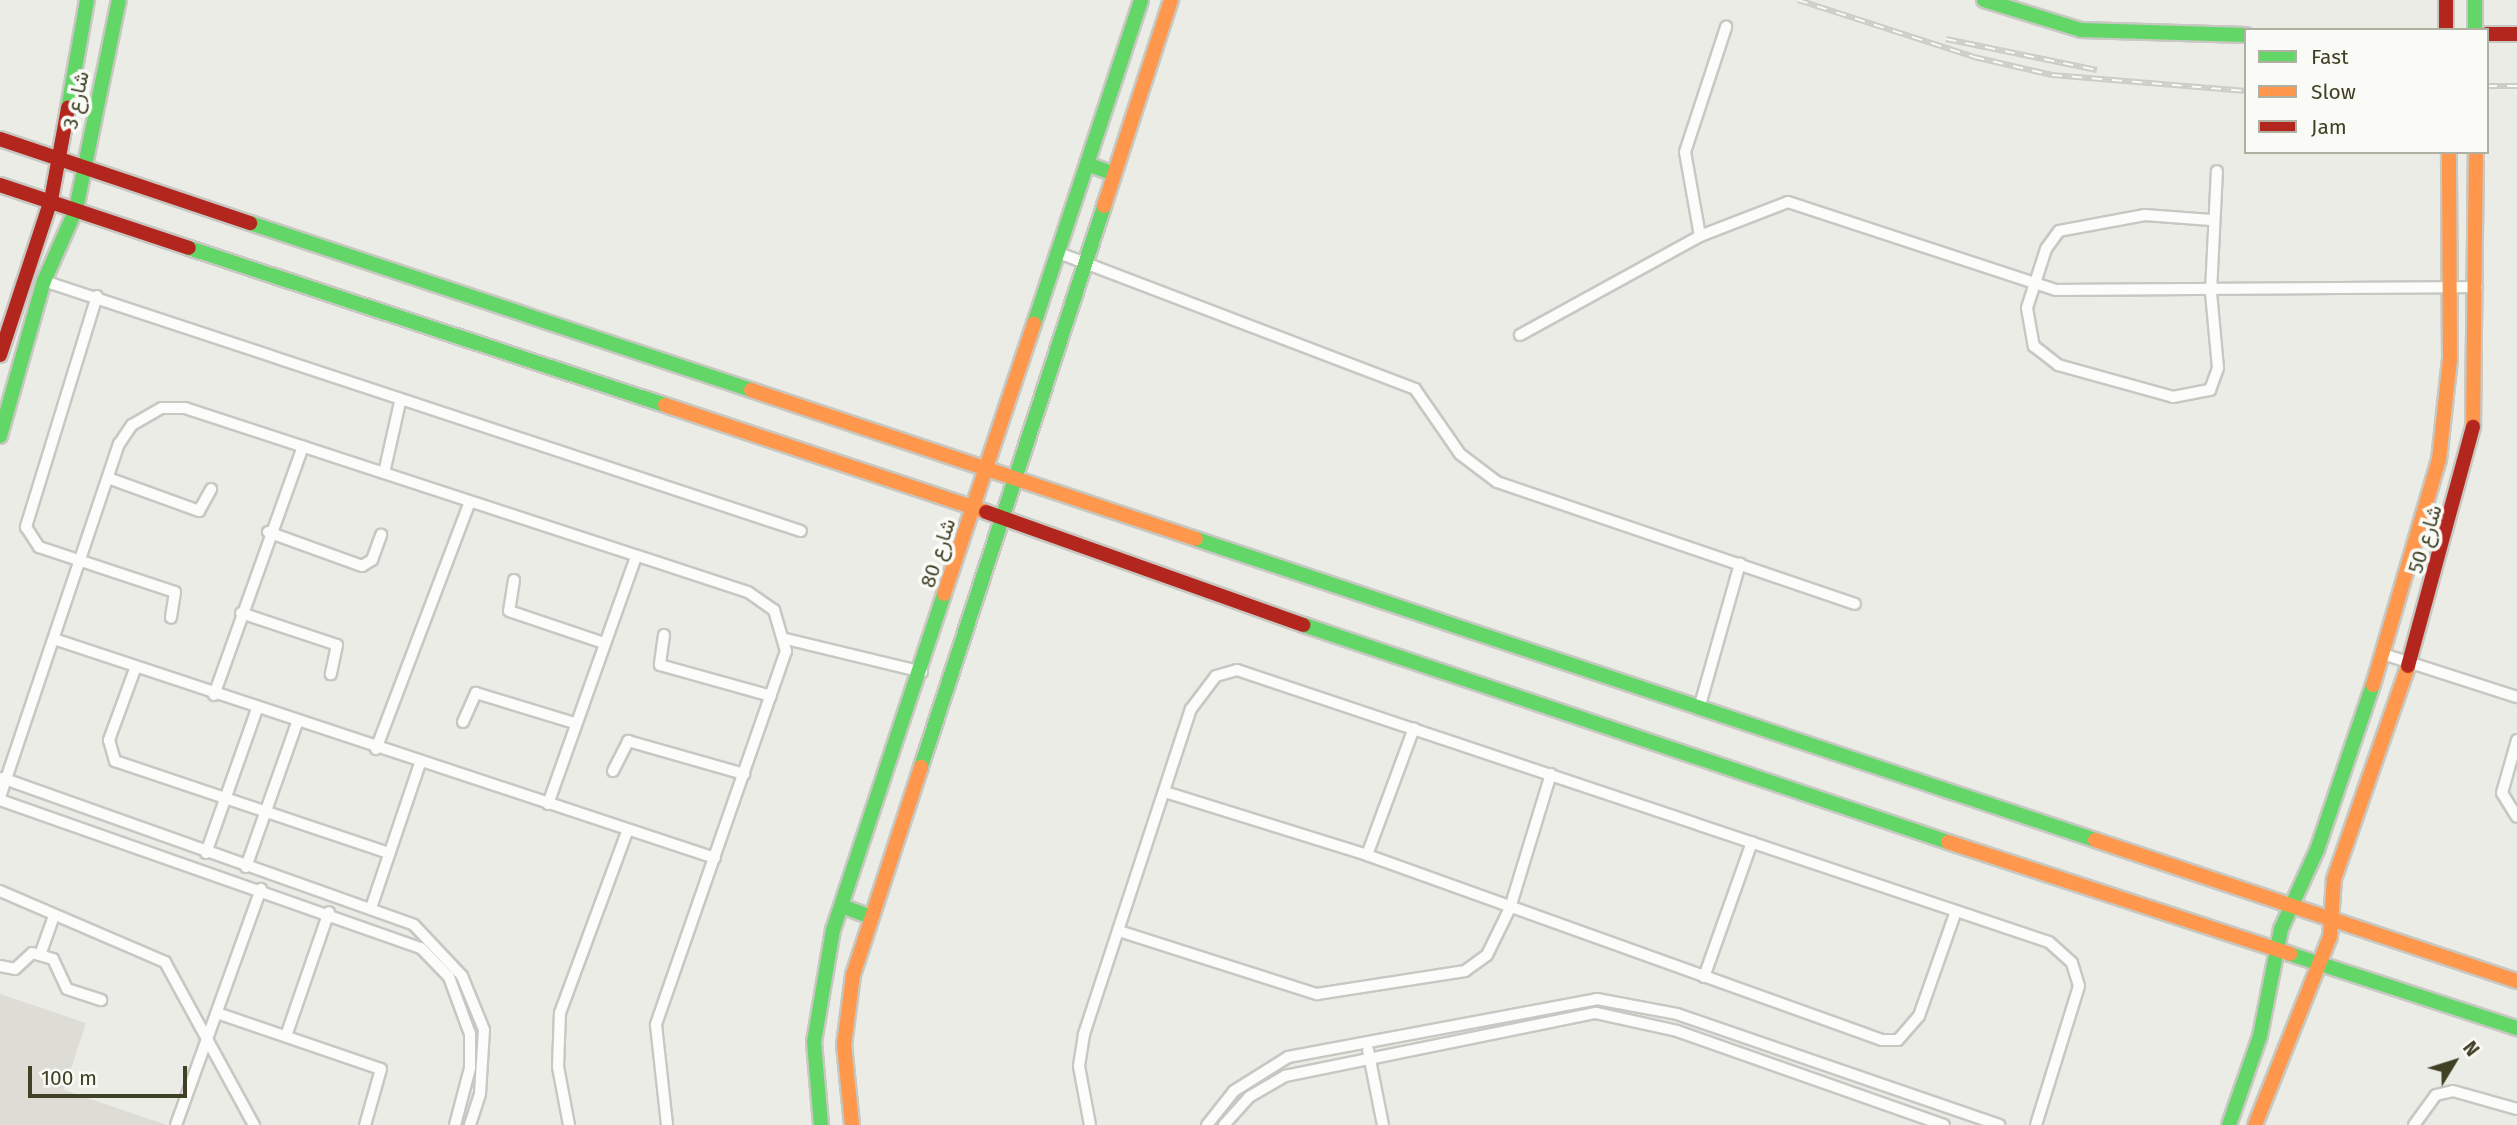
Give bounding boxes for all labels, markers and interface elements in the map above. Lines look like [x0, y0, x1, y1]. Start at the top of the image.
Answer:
legend [2244, 28, 2489, 154]
text: Fast [2311, 44, 2349, 70]
street label: شارع 3 [58, 69, 94, 131]
text: Slow [2311, 79, 2356, 105]
text: Jam [2311, 114, 2347, 140]
street label: شارع 50 [2403, 502, 2447, 576]
street label: شارع 80 [915, 515, 961, 591]
north arrow [2419, 1027, 2489, 1097]
text: N [2458, 1037, 2484, 1061]
scale bar [32, 1052, 191, 1096]
text: 100 m [41, 1065, 97, 1091]

